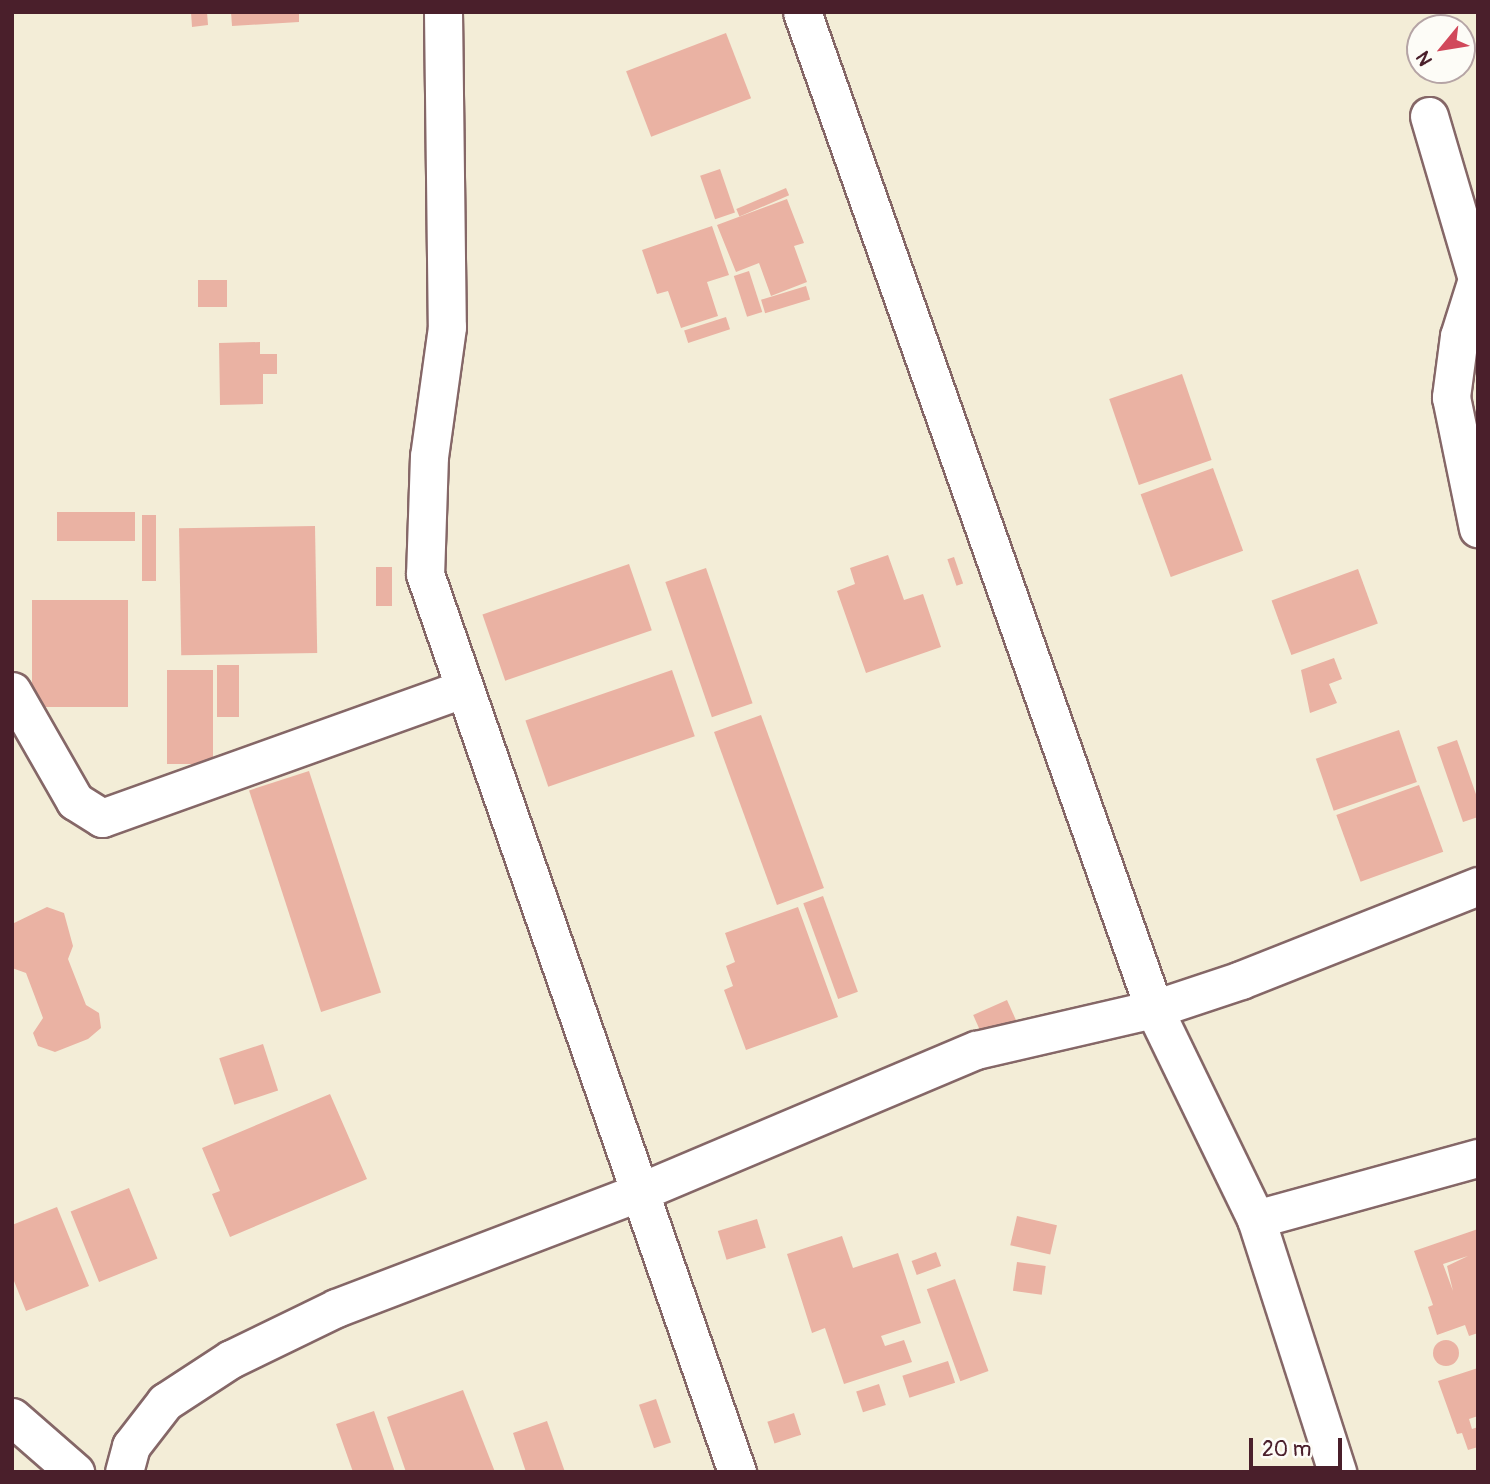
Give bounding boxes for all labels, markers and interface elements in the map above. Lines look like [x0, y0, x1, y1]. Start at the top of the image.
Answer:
north arrow [1406, 14, 1476, 84]
text: N [1411, 47, 1438, 70]
scale bar [1252, 1424, 1345, 1468]
text: 20 m [1262, 1436, 1311, 1463]

